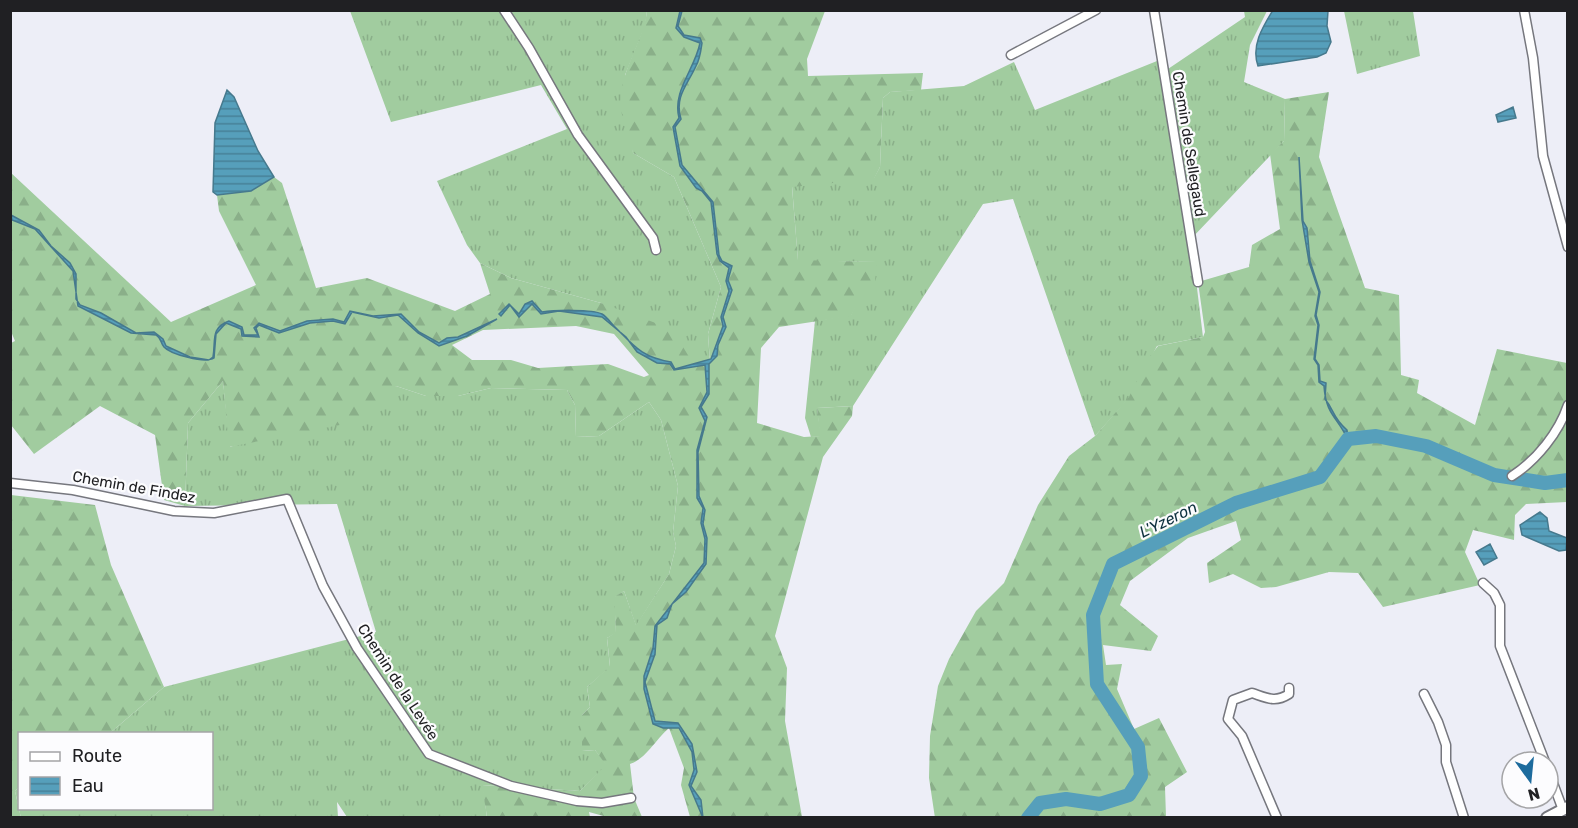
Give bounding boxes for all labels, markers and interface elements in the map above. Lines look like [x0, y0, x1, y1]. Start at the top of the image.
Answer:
street label: Chemin de Sellegaud [1169, 70, 1209, 218]
street label: Chemin de Findez [71, 467, 197, 507]
water label: L'Yzeron [1136, 497, 1200, 542]
street label: Chemin de la Levée [354, 620, 442, 744]
legend [18, 732, 213, 810]
text: Route [72, 745, 122, 767]
north arrow [1500, 750, 1560, 810]
text: Eau [72, 775, 104, 797]
text: N [1526, 783, 1542, 805]

